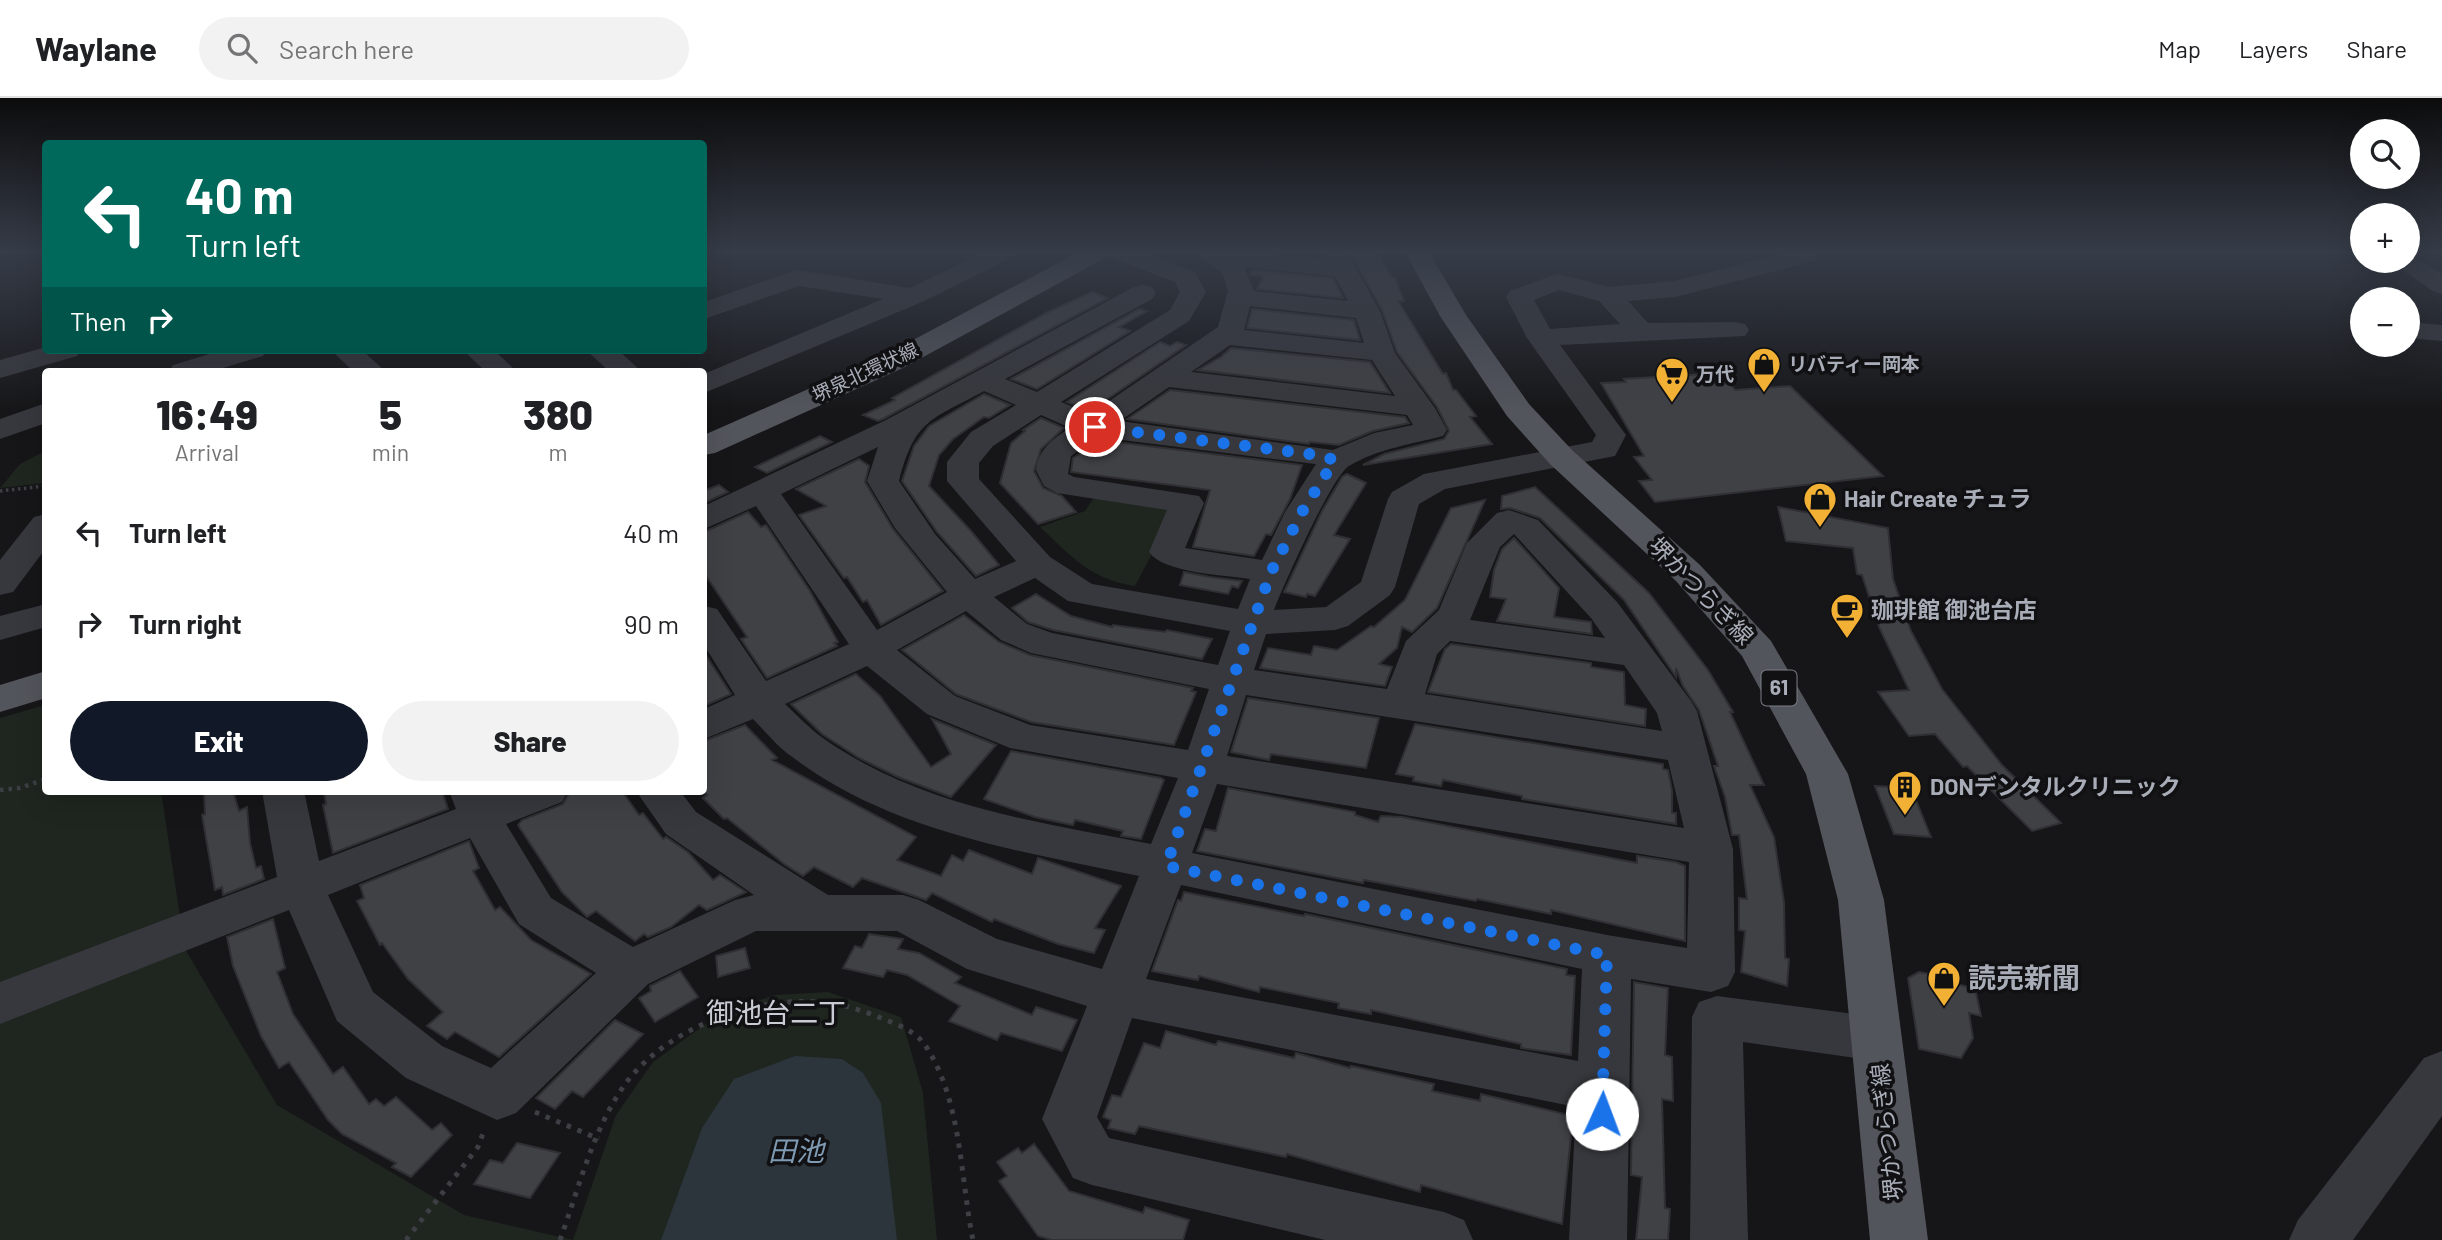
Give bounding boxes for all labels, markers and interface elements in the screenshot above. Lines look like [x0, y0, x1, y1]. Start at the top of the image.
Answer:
search box [199, 17, 689, 80]
text: Waylane [35, 28, 157, 68]
icon: search [223, 29, 261, 67]
text: Search here [279, 33, 414, 64]
text: Map [2158, 34, 2201, 63]
text: Layers [2239, 34, 2308, 63]
text: Share [2346, 34, 2407, 63]
map controls [2350, 119, 2420, 357]
button: search [2350, 119, 2420, 189]
text: 40 m [185, 165, 293, 224]
icon: left [70, 168, 161, 259]
button: + [2350, 203, 2420, 273]
text: Turn left [185, 225, 302, 263]
button: − [2350, 287, 2420, 357]
icon: right [141, 301, 179, 339]
text: Then [70, 305, 127, 336]
street label: 堺泉北環状線 [808, 337, 921, 406]
shop icon: リバティー岡本 [1745, 345, 1783, 394]
place label: リバティー岡本 [1788, 352, 1920, 375]
supermarket icon: 万代 [1653, 355, 1691, 404]
place label: 万代 [1696, 362, 1734, 385]
text: 16:49 [156, 388, 258, 438]
text: 5 [379, 388, 402, 438]
text: 380 [523, 388, 593, 438]
pin [1065, 397, 1125, 457]
icon: arrive [1076, 408, 1114, 446]
text: Arrival [175, 438, 239, 466]
text: min [372, 438, 409, 466]
text: m [549, 438, 568, 466]
shop icon: Hair Create チュラ [1801, 480, 1839, 529]
place label: Hair Create チュラ [1844, 484, 2031, 512]
icon: left [70, 514, 108, 552]
text: Turn left [129, 517, 227, 548]
text: 40 m [623, 517, 679, 548]
street label: 堺かつらぎ線 [1644, 531, 1760, 650]
cafe icon: 珈琲館 御池台店 [1828, 591, 1866, 640]
place label: 珈琲館 御池台店 [1871, 595, 2037, 623]
icon: right [70, 605, 108, 643]
text: Turn right [129, 608, 242, 639]
text: 90 m [624, 608, 679, 639]
road number: 61 [1762, 670, 1796, 706]
button: Exit [70, 701, 368, 781]
button: Share [382, 701, 679, 781]
building icon: DONデンタルクリニック [1886, 768, 1924, 817]
place label: DONデンタルクリニック [1930, 772, 2181, 800]
shop icon: 読売新聞 [1925, 959, 1963, 1008]
place label: 読売新聞 [1968, 960, 2080, 994]
district label: 御池台二丁 [706, 995, 846, 1029]
street label: 堺かつらぎ線 [1865, 1062, 1907, 1202]
position arrow [1565, 1077, 1639, 1151]
water label: 田池 [768, 1133, 827, 1167]

